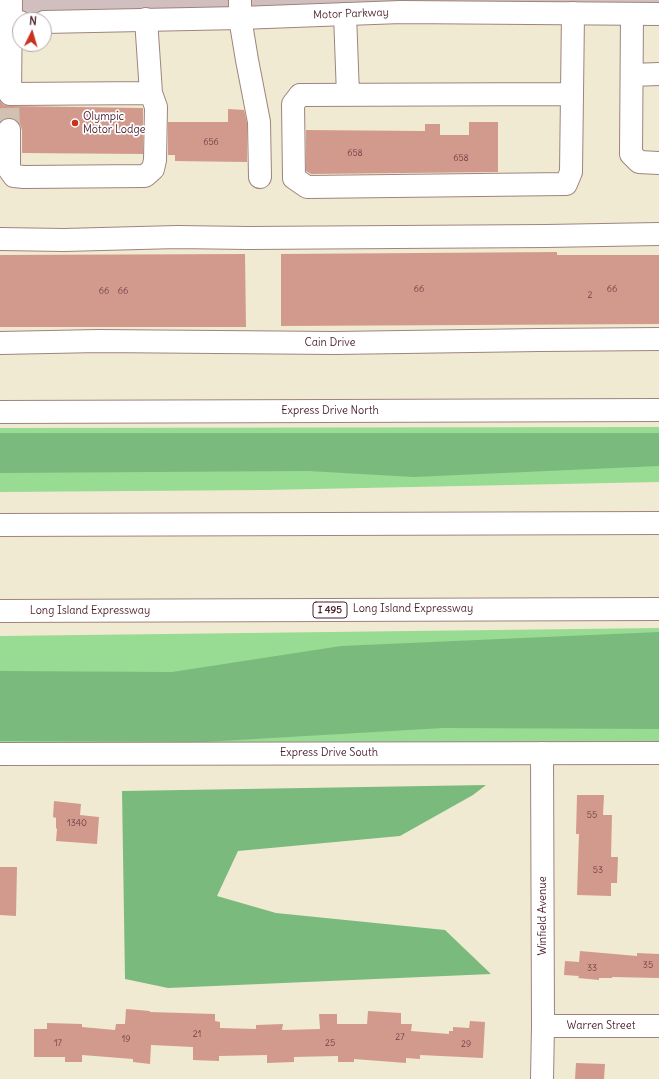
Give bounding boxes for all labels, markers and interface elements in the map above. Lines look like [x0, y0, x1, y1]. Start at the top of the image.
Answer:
street label: Motor Parkway [313, 6, 389, 22]
north arrow [12, 12, 52, 52]
text: N [29, 14, 37, 28]
place label: Olympic Motor Lodge [83, 110, 146, 136]
marker: Olympic Motor Lodge [70, 118, 80, 128]
house number: 656 [203, 137, 219, 147]
house number: 658 [347, 148, 363, 158]
house number: 658 [453, 153, 469, 163]
house number: 66 [414, 284, 424, 294]
house number: 66 [607, 284, 617, 294]
house number: 66 [99, 286, 109, 296]
house number: 66 [118, 286, 128, 296]
house number: 2 [588, 290, 592, 300]
street label: Cain Drive [305, 336, 355, 350]
street label: Express Drive North [281, 404, 379, 418]
road number: I 495 [313, 602, 347, 618]
street label: Long Island Expressway [353, 602, 473, 616]
street label: Long Island Expressway [30, 604, 150, 618]
street label: Express Drive South [280, 746, 378, 760]
house number: 55 [587, 810, 597, 820]
house number: 1340 [67, 818, 87, 828]
house number: 53 [593, 865, 603, 875]
street label: Winfield Avenue [536, 876, 550, 956]
house number: 35 [643, 960, 653, 970]
house number: 33 [587, 963, 597, 973]
street label: Warren Street [567, 1019, 635, 1033]
house number: 21 [193, 1029, 201, 1039]
house number: 27 [395, 1032, 405, 1042]
house number: 19 [122, 1034, 130, 1044]
house number: 17 [54, 1038, 62, 1048]
house number: 25 [325, 1038, 335, 1048]
house number: 29 [461, 1039, 471, 1049]

